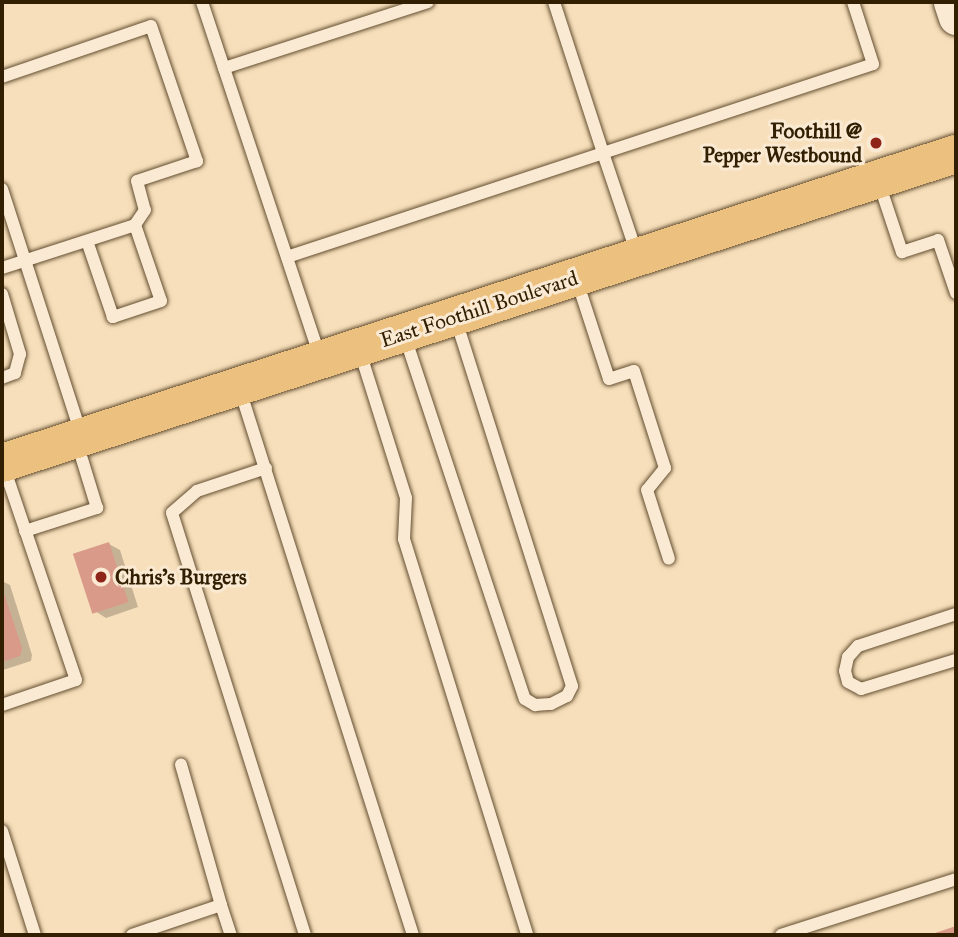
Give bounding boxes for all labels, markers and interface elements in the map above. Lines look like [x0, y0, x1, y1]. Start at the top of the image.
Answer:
place label: Foothill @ Pepper Westbound [703, 118, 862, 168]
marker: Foothill @ Pepper Westbound [868, 135, 884, 151]
street label: East Foothill Boulevard [377, 265, 581, 353]
place label: Chris's Burgers [115, 564, 247, 590]
marker: Chris's Burgers [93, 569, 109, 585]

